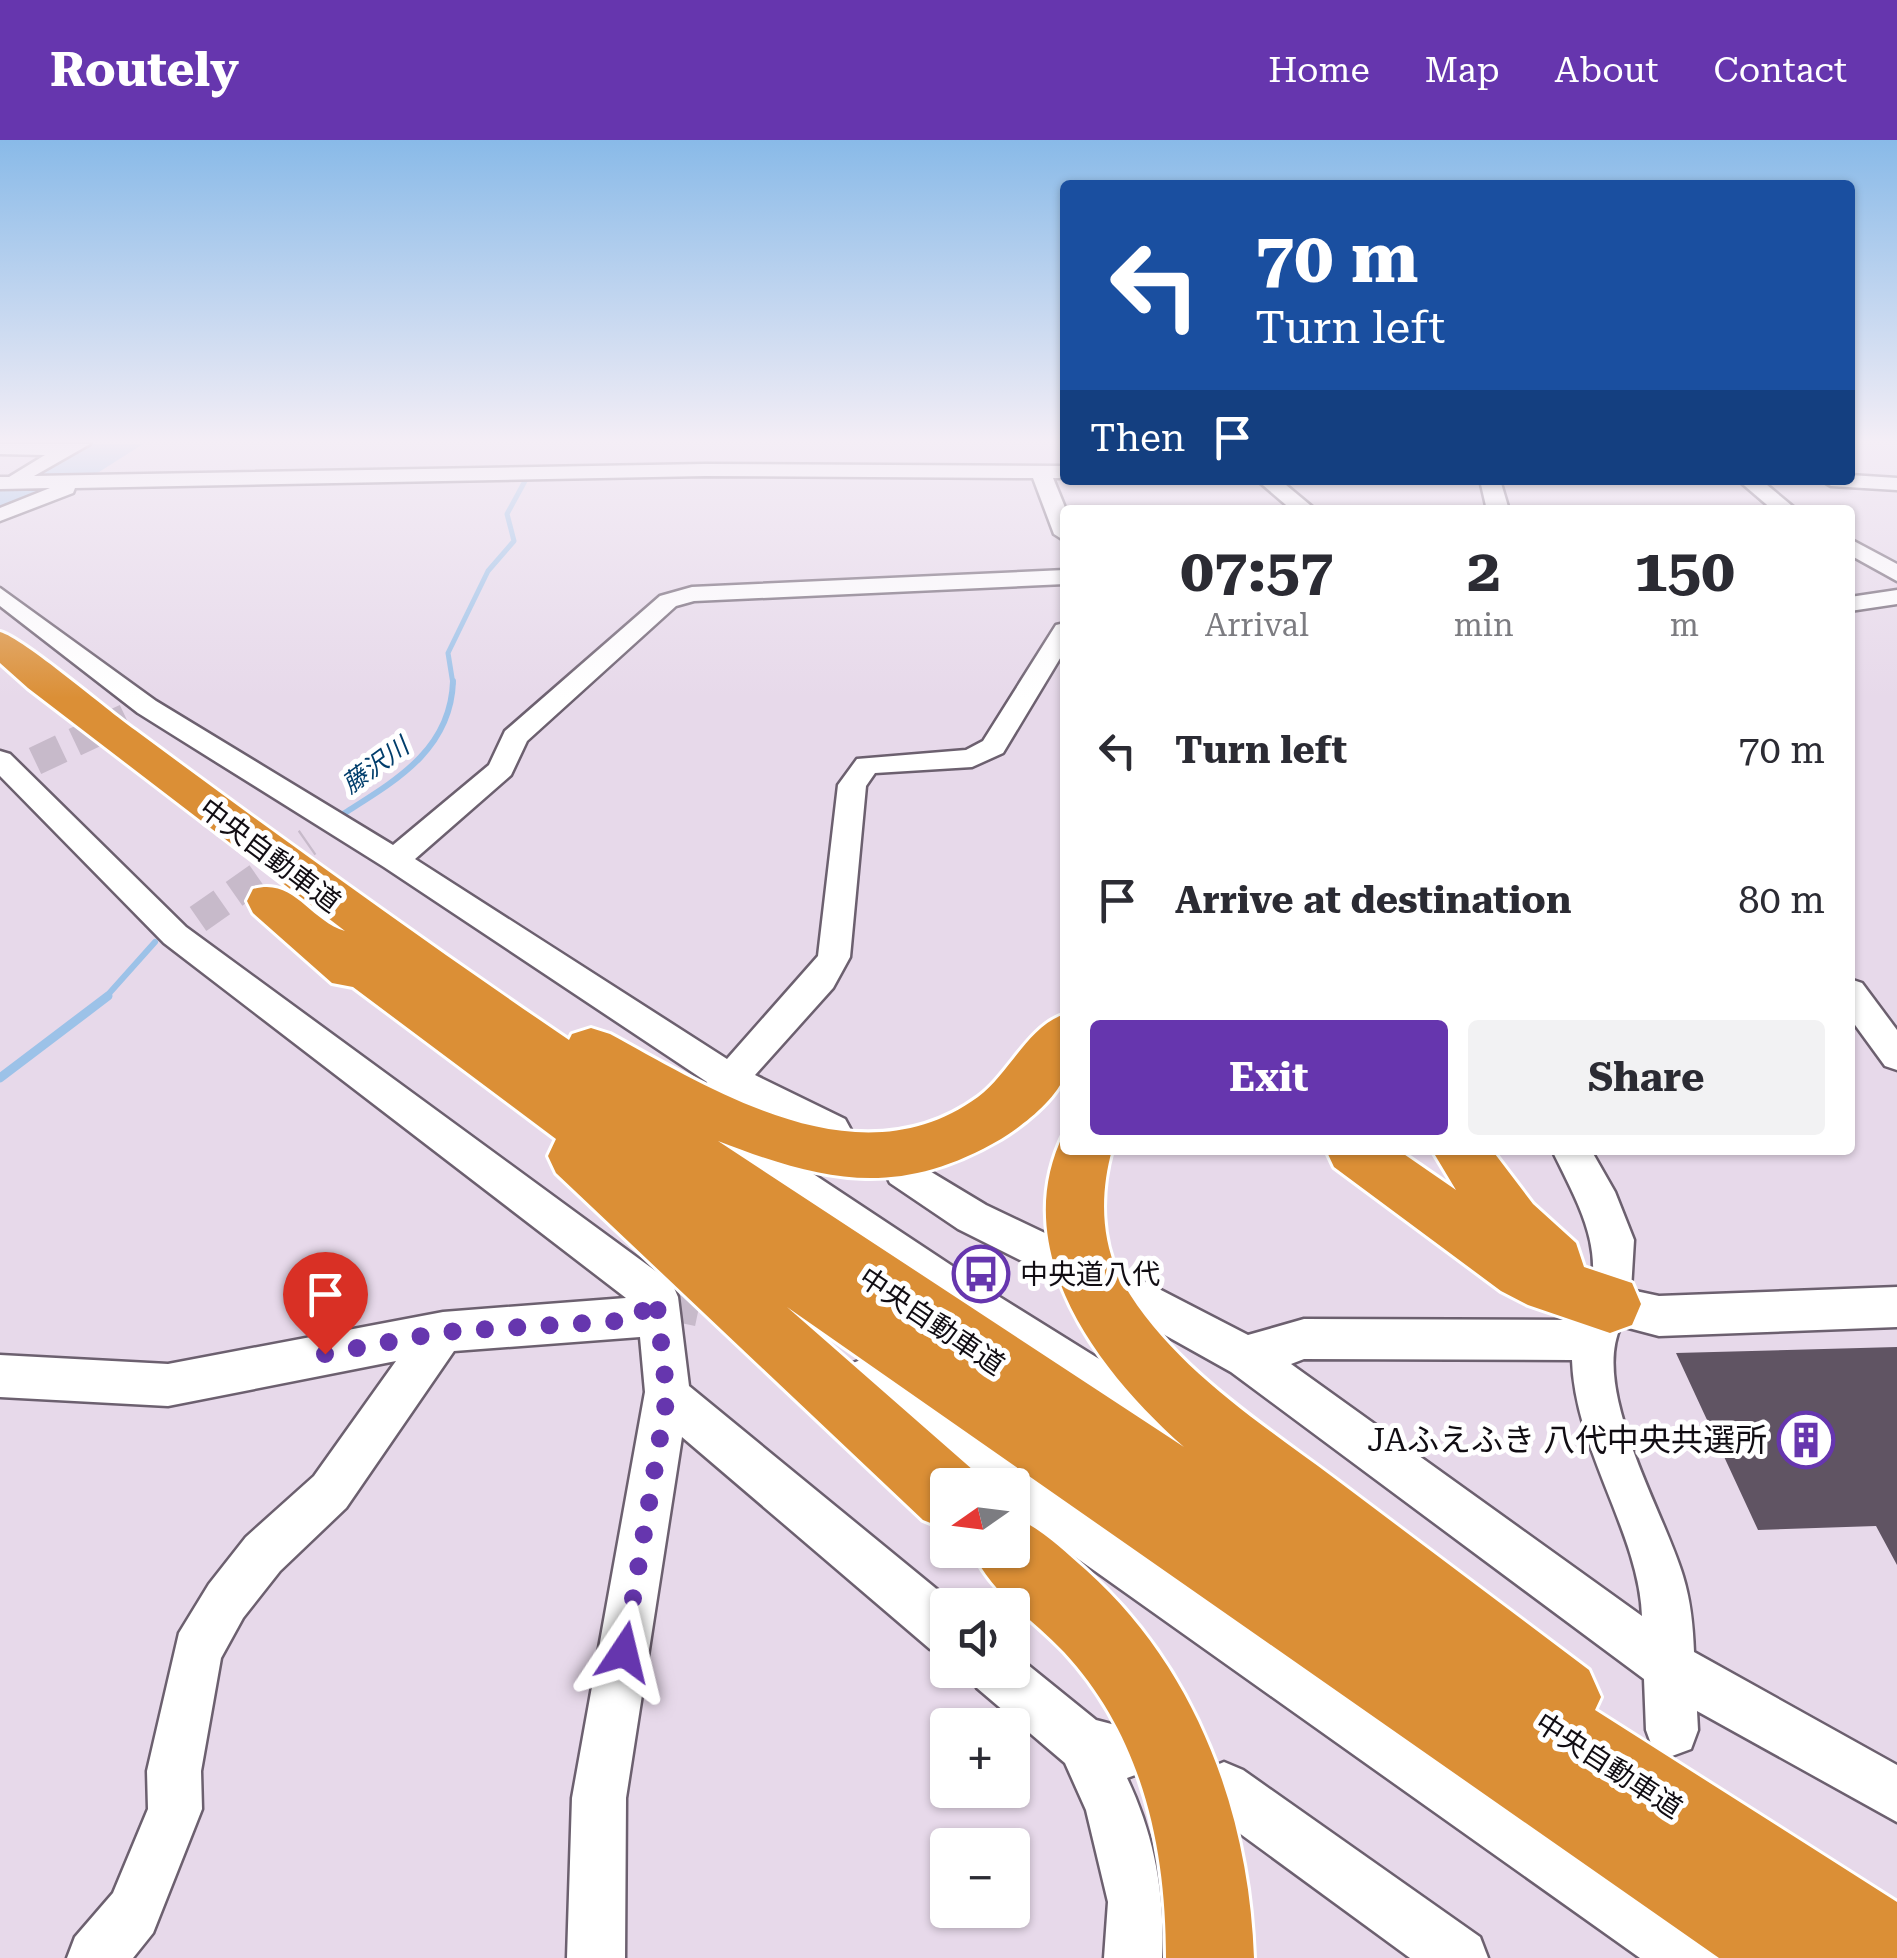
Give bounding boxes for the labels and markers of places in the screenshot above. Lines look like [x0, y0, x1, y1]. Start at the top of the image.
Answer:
bus stop icon: 中央道八代 [951, 1244, 1011, 1304]
pin [283, 1252, 368, 1355]
place label: 中央道八代 [1020, 1258, 1160, 1291]
building icon: JAふえふき 八代中央共選所 [1776, 1410, 1836, 1470]
place label: JAふえふき 八代中央共選所 [1367, 1421, 1767, 1459]

